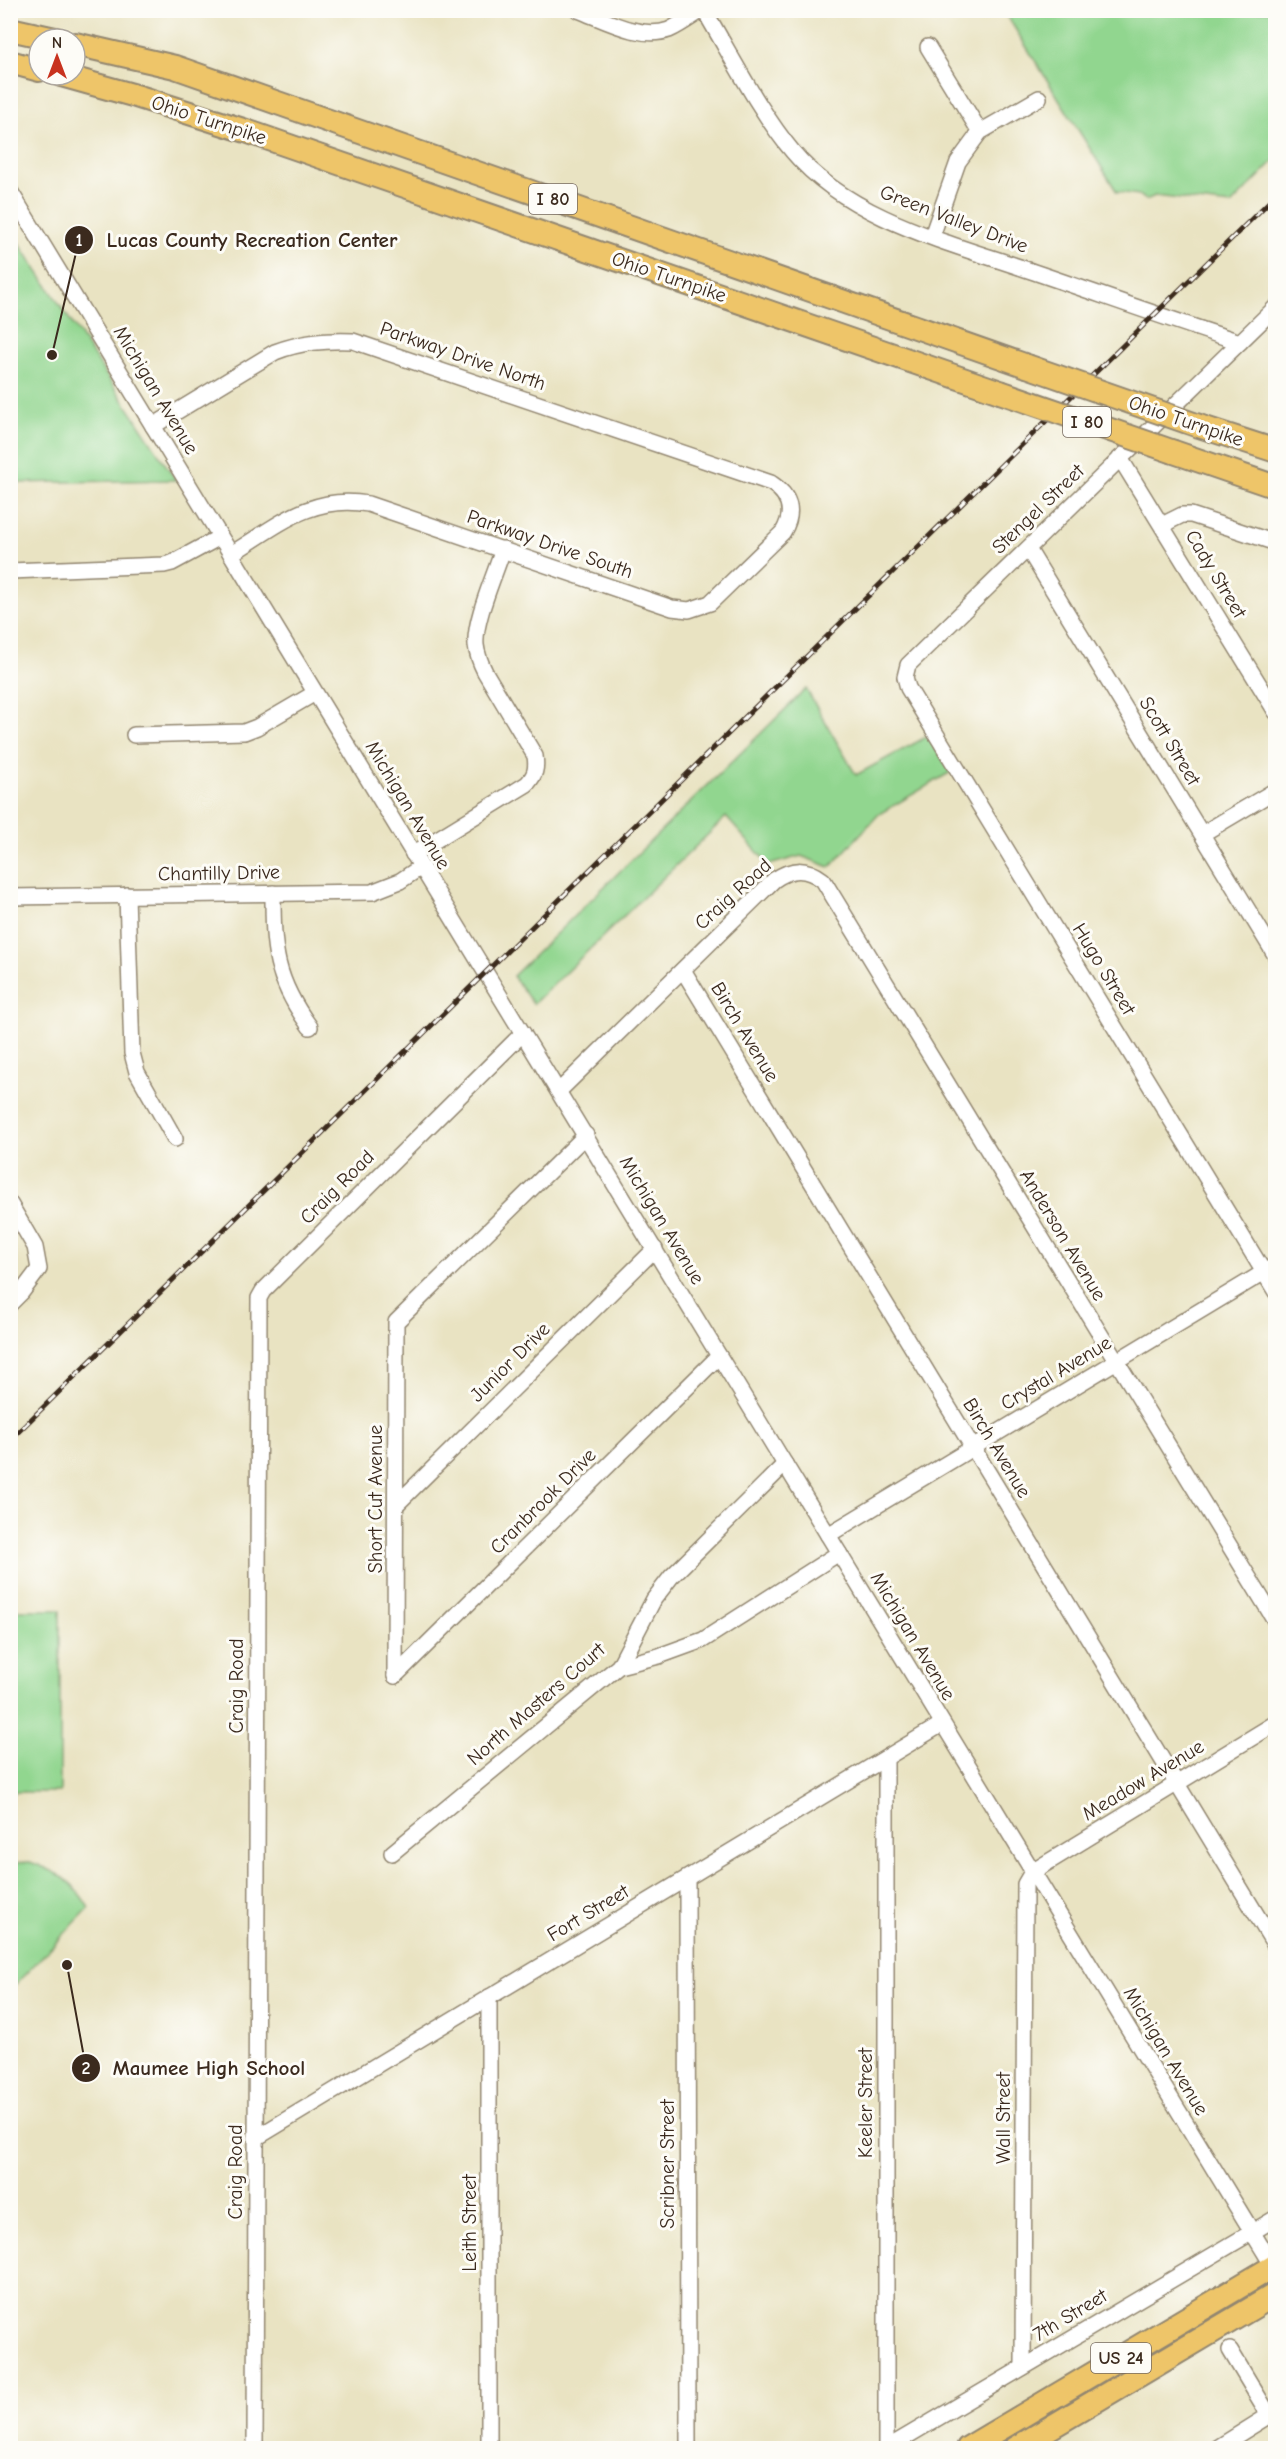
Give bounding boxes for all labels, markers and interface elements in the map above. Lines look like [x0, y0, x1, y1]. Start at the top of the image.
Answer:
north arrow [27, 27, 87, 87]
text: N [52, 34, 62, 52]
street label: Ohio Turnpike [149, 91, 269, 149]
street label: Green Valley Drive [877, 180, 1031, 258]
road number: I 80 [529, 184, 577, 214]
callout: Lucas County Recreation Center [64, 220, 409, 259]
text: Lucas County Recreation Center [107, 228, 398, 252]
text: 1 [75, 230, 83, 251]
street label: Ohio Turnpike [609, 247, 729, 307]
street label: Parkway Drive North [377, 317, 549, 395]
street label: Michigan Avenue [109, 322, 203, 458]
street label: Ohio Turnpike [1126, 391, 1246, 451]
road number: I 80 [1063, 407, 1111, 437]
street label: Stengel Street [987, 459, 1090, 559]
street label: Parkway Drive South [464, 505, 636, 583]
street label: Cady Street [1181, 526, 1252, 623]
street label: Scott Street [1135, 693, 1206, 791]
street label: Michigan Avenue [361, 737, 455, 873]
street label: Craig Road [690, 854, 776, 934]
street label: Chantilly Drive [158, 860, 280, 886]
street label: Hugo Street [1068, 919, 1141, 1020]
street label: Birch Avenue [706, 978, 784, 1086]
street label: Craig Road [295, 1145, 379, 1229]
street label: Michigan Avenue [615, 1152, 709, 1288]
street label: Anderson Avenue [1015, 1165, 1111, 1305]
street label: Junior Drive [465, 1317, 555, 1407]
street label: Crystal Avenue [997, 1331, 1115, 1415]
street label: Birch Avenue [958, 1394, 1036, 1502]
street label: Short Cut Avenue [364, 1425, 387, 1573]
street label: Cranbrook Drive [485, 1443, 601, 1559]
street label: Michigan Avenue [866, 1568, 960, 1704]
street label: North Masters Court [462, 1637, 611, 1770]
street label: Craig Road [225, 1638, 248, 1734]
street label: Meadow Avenue [1078, 1735, 1208, 1825]
street label: Fort Street [543, 1879, 634, 1946]
street label: Michigan Avenue [1119, 1983, 1213, 2119]
street label: Keeler Street [854, 2047, 877, 2158]
callout: Maumee High School [71, 2049, 317, 2088]
text: Maumee High School [113, 2056, 305, 2080]
text: 2 [82, 2058, 91, 2079]
street label: Wall Street [992, 2071, 1015, 2164]
street label: Scribner Street [656, 2098, 679, 2229]
street label: Craig Road [224, 2124, 247, 2220]
street label: Leith Street [458, 2173, 481, 2272]
street label: 7th Street [1029, 2283, 1112, 2346]
road number: US 24 [1091, 2343, 1151, 2373]

